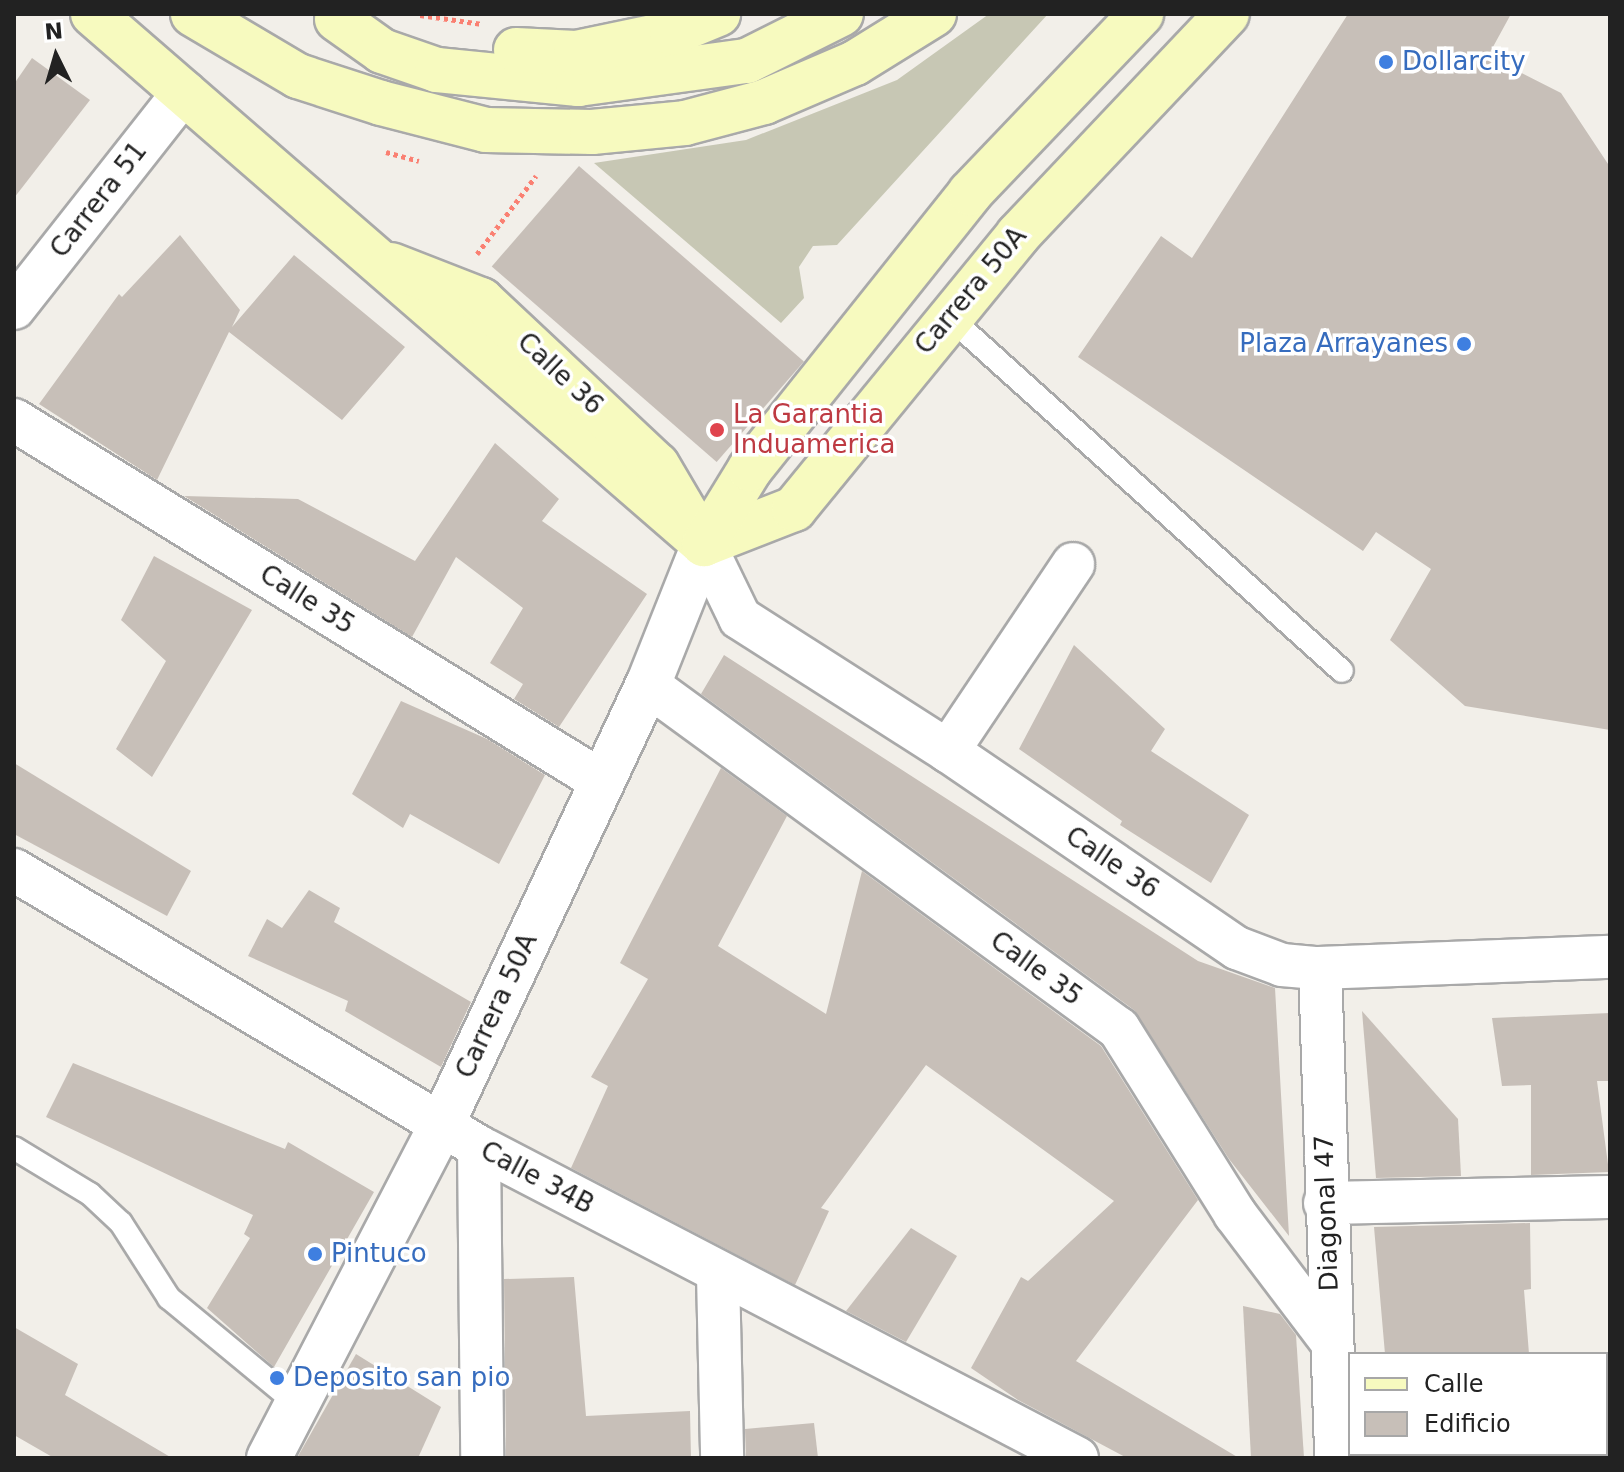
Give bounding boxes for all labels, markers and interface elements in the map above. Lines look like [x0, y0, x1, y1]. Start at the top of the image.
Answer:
north arrow [16, 16, 96, 96]
text: N [44, 18, 64, 45]
place label: Dollarcity [1402, 46, 1526, 78]
marker: Dollarcity [1377, 53, 1395, 71]
street label: Carrera 51 [44, 136, 154, 264]
street label: Carrera 50A [909, 221, 1033, 361]
street label: Calle 36 [511, 326, 609, 422]
place label: Plaza Arrayanes [1239, 328, 1448, 360]
marker: Plaza Arrayanes [1455, 335, 1473, 353]
place label: La Garantia Induamerica [733, 399, 896, 460]
marker: La Garantia Induamerica [708, 421, 726, 439]
street label: Calle 35 [254, 559, 360, 641]
street label: Calle 36 [1059, 820, 1165, 906]
street label: Calle 35 [984, 925, 1088, 1013]
street label: Carrera 50A [450, 929, 544, 1083]
street label: Diagonal 47 [1309, 1134, 1345, 1292]
street label: Calle 34B [475, 1135, 599, 1221]
place label: Pintuco [331, 1238, 427, 1270]
marker: Pintuco [306, 1245, 324, 1263]
legend [1348, 1352, 1608, 1456]
place label: Deposito san pio [293, 1362, 510, 1394]
marker: Deposito san pio [268, 1369, 286, 1387]
text: Calle [1424, 1370, 1484, 1398]
text: Edificio [1424, 1410, 1511, 1438]

